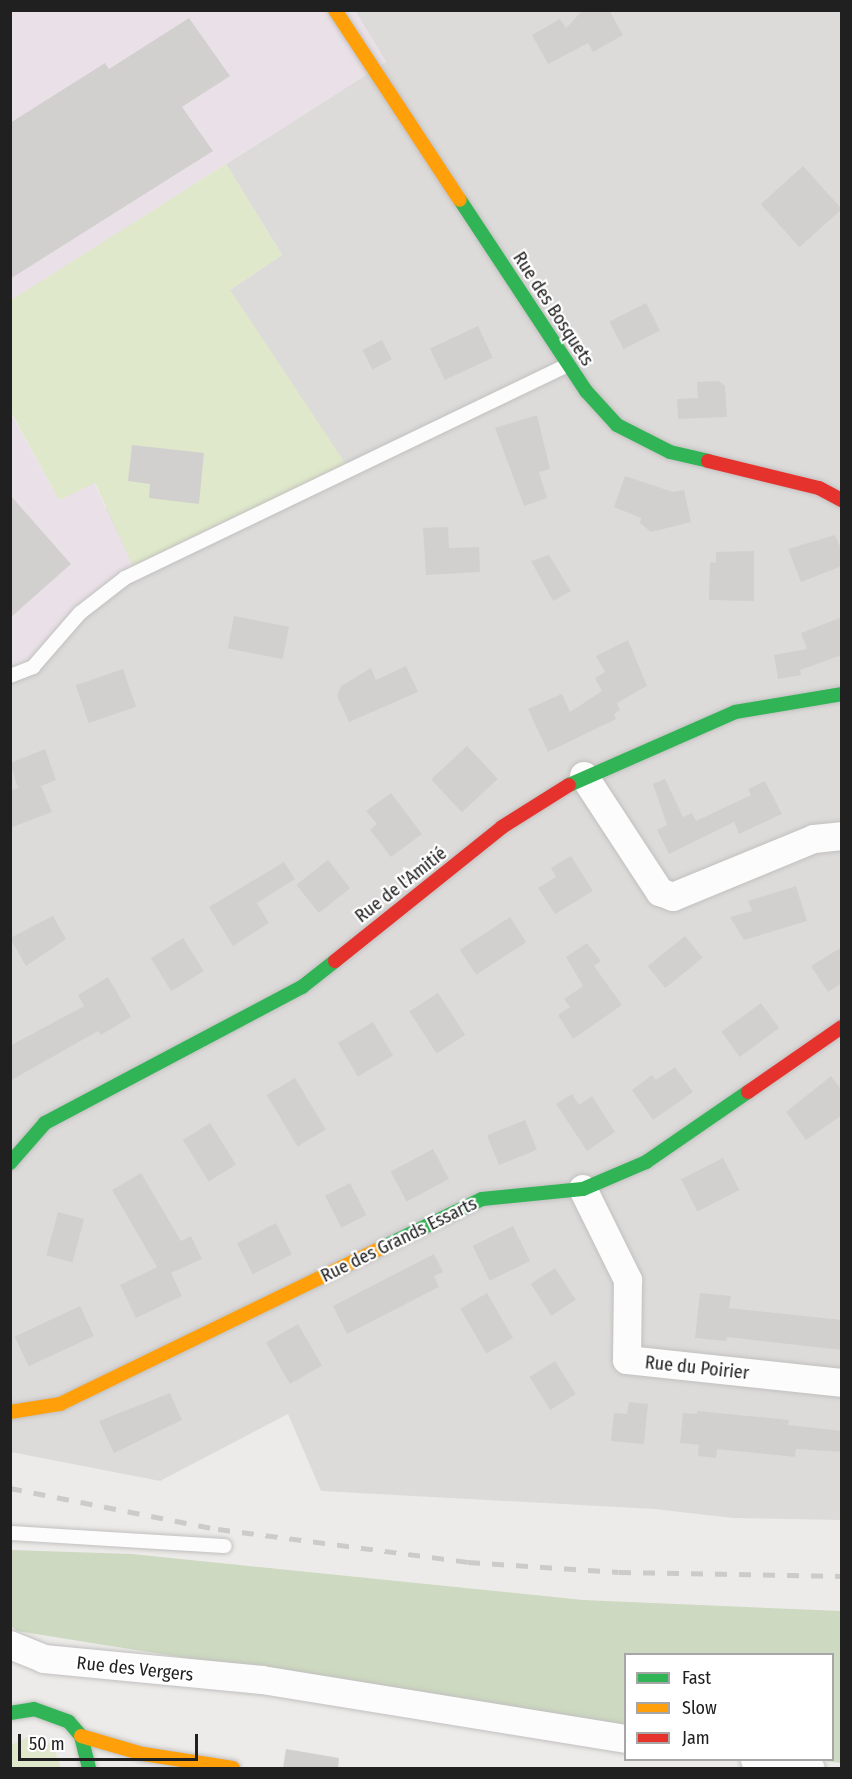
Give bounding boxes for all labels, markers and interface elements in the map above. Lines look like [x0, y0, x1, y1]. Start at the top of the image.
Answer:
street label: Rue des Bosquets [508, 248, 598, 370]
street label: Rue de l'Amitié [351, 843, 451, 927]
street label: Rue des Grands Essarts [318, 1193, 480, 1287]
street label: Rue du Poirier [644, 1352, 750, 1384]
street label: Rue des Vergers [76, 1652, 194, 1686]
legend [624, 1653, 834, 1761]
text: Fast [682, 1667, 711, 1689]
text: Slow [682, 1697, 717, 1719]
scale bar [21, 1722, 201, 1760]
text: Jam [682, 1727, 710, 1749]
text: 50 m [29, 1733, 65, 1755]

